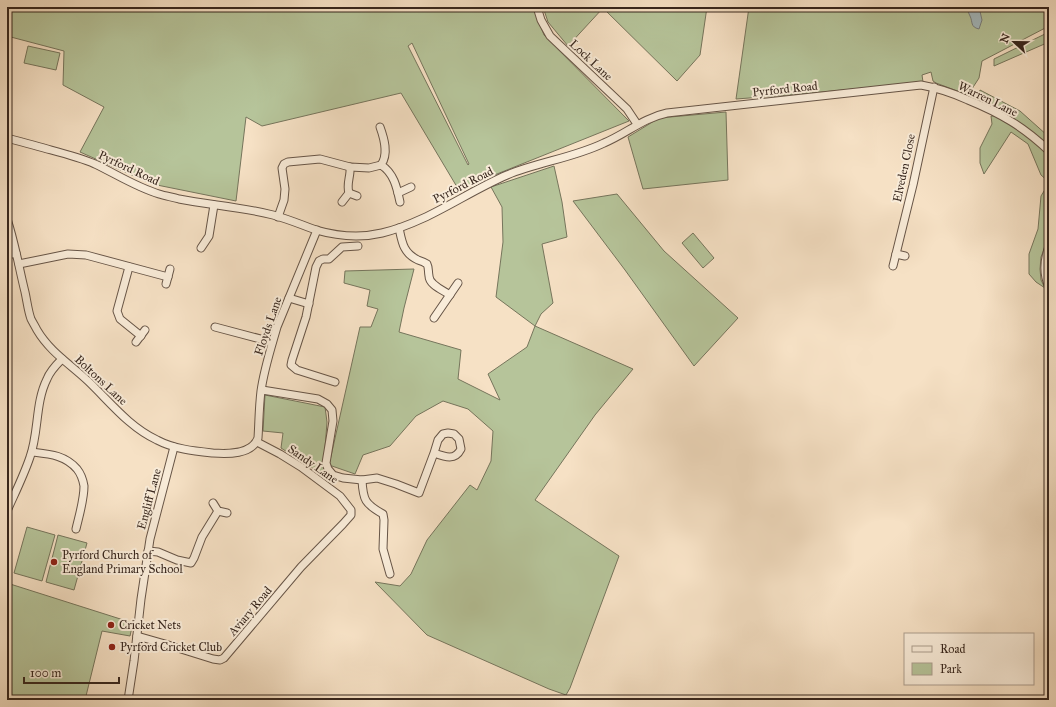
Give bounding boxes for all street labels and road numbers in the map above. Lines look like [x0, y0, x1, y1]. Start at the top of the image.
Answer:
street label: Lock Lane [567, 37, 615, 83]
street label: Pyrford Road [752, 79, 818, 99]
street label: Warren Lane [956, 79, 1020, 119]
street label: Elveden Close [890, 133, 918, 203]
street label: Pyrford Road [96, 148, 162, 188]
street label: Pyrford Road [431, 164, 495, 206]
street label: Floyds Lane [251, 295, 285, 357]
street label: Boltons Lane [72, 352, 130, 408]
street label: Sandy Lane [285, 442, 341, 486]
street label: Engliff Lane [134, 467, 165, 531]
street label: Aviary Road [225, 583, 275, 639]

